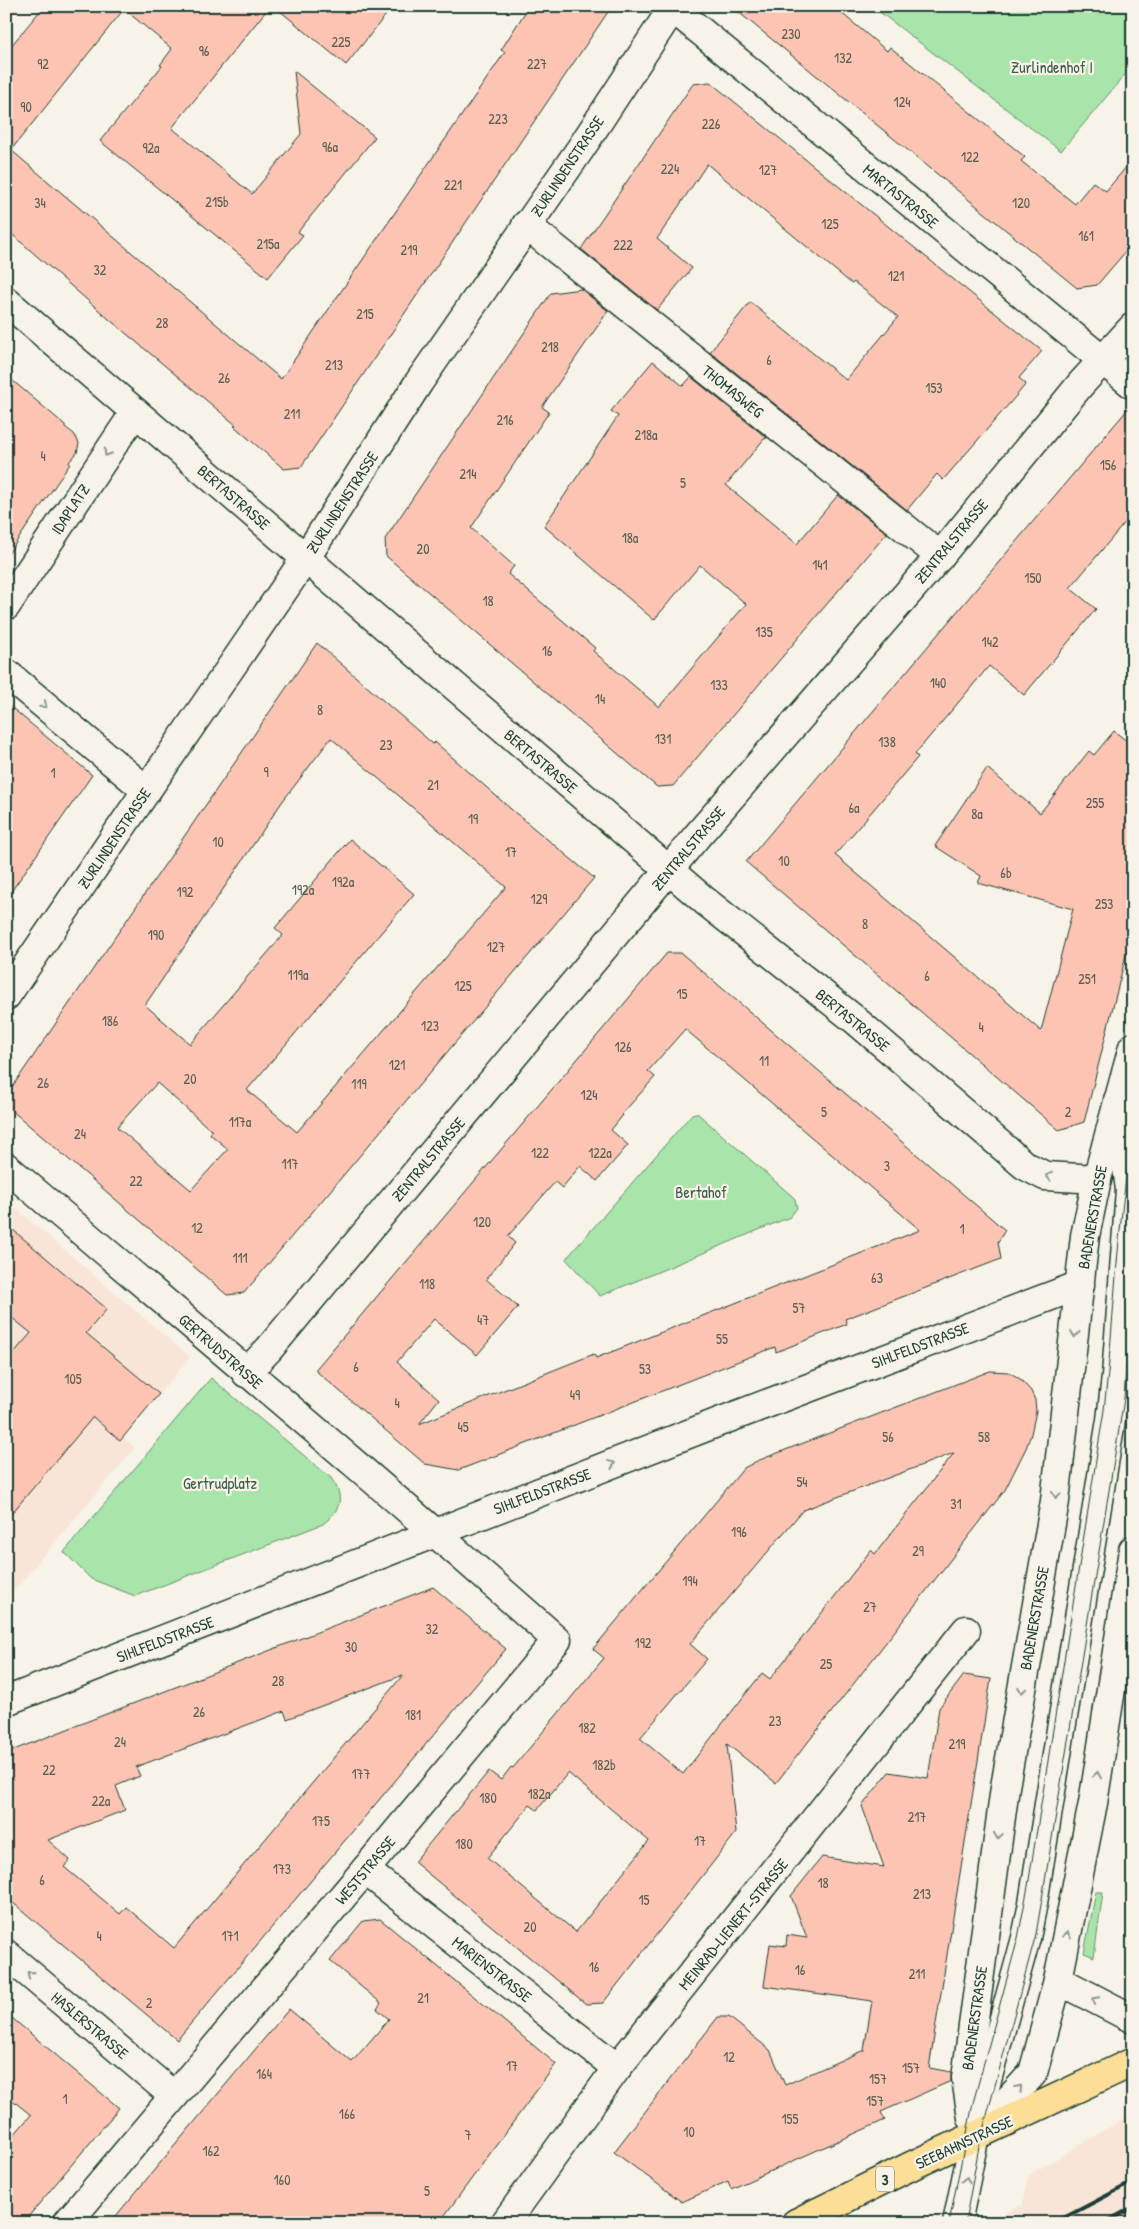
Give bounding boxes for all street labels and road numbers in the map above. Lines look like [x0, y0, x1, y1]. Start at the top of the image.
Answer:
street label: ZURLINDENSTRASSE [525, 111, 609, 221]
street label: MARTASTRASSE [858, 159, 944, 233]
street label: THOMASWEG [698, 359, 769, 423]
street label: ZURLINDENSTRASSE [301, 447, 383, 557]
street label: BERTASTRASSE [193, 459, 275, 535]
street label: IDAPLATZ [45, 479, 95, 539]
street label: ZENTRALSTRASSE [909, 494, 993, 588]
street label: BERTASTRASSE [500, 724, 582, 798]
street label: ZURLINDENSTRASSE [72, 783, 156, 893]
street label: ZENTRALSTRASSE [646, 801, 730, 895]
street label: BERTASTRASSE [811, 983, 895, 1057]
street label: ZENTRALSTRASSE [386, 1112, 470, 1206]
street label: BADENERSTRASSE [1072, 1163, 1112, 1271]
street label: GERTRUDSTRASSE [174, 1308, 268, 1394]
street label: SIHLFELDSTRASSE [868, 1316, 972, 1374]
street label: SIHLFELDSTRASSE [490, 1462, 594, 1520]
street label: BADENERSTRASSE [1014, 1564, 1054, 1672]
street label: SIHLFELDSTRASSE [113, 1610, 217, 1668]
street label: WESTSTRASSE [330, 1831, 400, 1909]
street label: MEINRAD-LIENERT-STRASSE [673, 1854, 793, 1994]
street label: MARIENSTRASSE [448, 1931, 536, 2007]
street label: BADENERSTRASSE [956, 1964, 992, 2072]
street label: HASLERSTRASSE [47, 1986, 133, 2064]
street label: SEEBAHNSTRASSE [912, 2110, 1016, 2174]
road number: 3 [876, 2166, 894, 2192]

